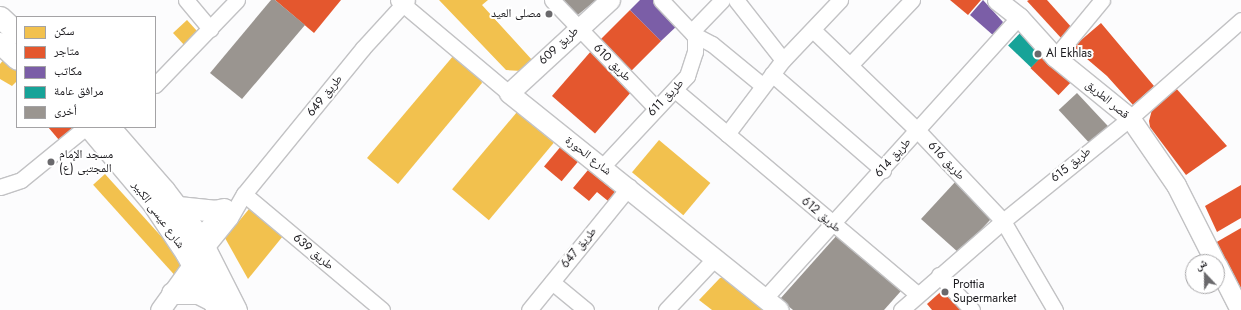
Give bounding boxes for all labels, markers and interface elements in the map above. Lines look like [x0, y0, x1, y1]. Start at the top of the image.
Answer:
place label: مصلى العيد [491, 7, 541, 21]
marker: مصلى العيد [544, 9, 554, 19]
legend [16, 16, 156, 128]
text: سكن [54, 22, 74, 40]
street label: طريق 609 [536, 24, 582, 68]
street label: طريق 610 [590, 41, 634, 85]
text: متاجر [54, 42, 79, 60]
place label: Al Ekhlas [1046, 47, 1092, 61]
marker: Al Ekhlas [1033, 49, 1043, 59]
text: مكاتب [54, 62, 82, 80]
street label: طريق 649 [304, 72, 346, 120]
street label: طريق 611 [645, 76, 687, 120]
street label: قصر الطريق [1082, 78, 1132, 122]
text: مرافق عامة [54, 82, 104, 100]
text: أخرى [54, 102, 77, 120]
street label: شارع الحورة [562, 133, 614, 179]
street label: طريق 614 [872, 136, 914, 180]
street label: طريق 616 [925, 139, 967, 183]
street label: طريق 615 [1048, 145, 1094, 185]
place label: مسجد الإمام المجتبى (ع) [59, 148, 113, 176]
marker: مسجد الإمام المجتبى (ع) [46, 157, 56, 167]
street label: شارع عيسى الكبير [129, 178, 187, 252]
street label: طريق 612 [798, 194, 844, 236]
street label: طريق 647 [558, 225, 600, 271]
street label: طريق 639 [290, 231, 336, 273]
north arrow [1185, 254, 1225, 294]
text: ش [1192, 254, 1209, 273]
place label: Prottia Supermarket [953, 278, 1016, 306]
marker: Prottia Supermarket [940, 287, 950, 297]

